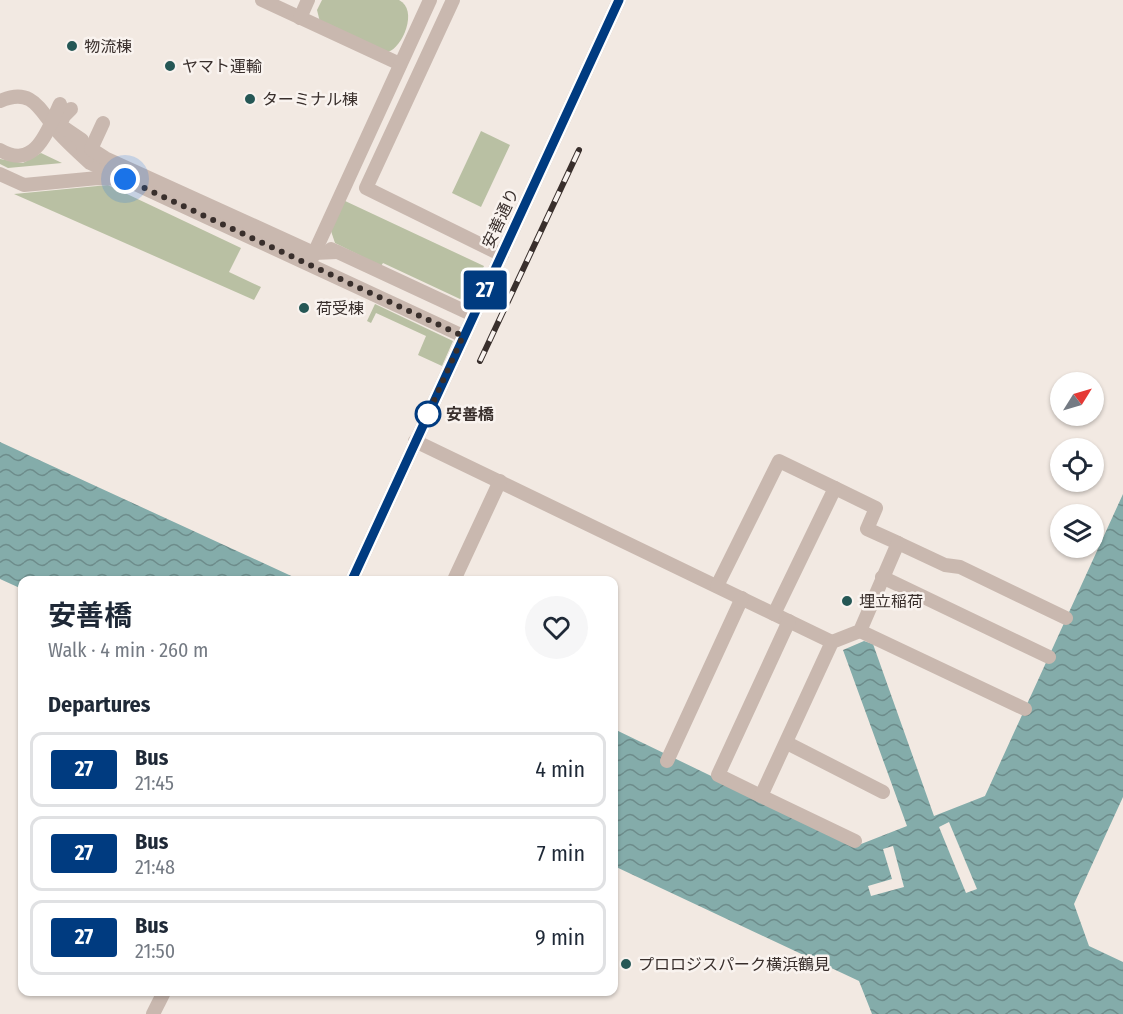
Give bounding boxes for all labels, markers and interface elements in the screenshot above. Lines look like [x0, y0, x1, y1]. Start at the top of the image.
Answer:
place label: 物流棟 [84, 37, 132, 56]
marker: 物流棟 [65, 39, 79, 53]
place label: ヤマト運輸 [182, 57, 262, 76]
marker: ヤマト運輸 [163, 59, 177, 73]
place label: ターミナル棟 [262, 90, 358, 109]
marker: ターミナル棟 [243, 92, 257, 106]
your location [110, 164, 140, 194]
street label: 安善通り [478, 185, 523, 251]
line badge: 27 [458, 270, 512, 310]
text: 27 [476, 277, 494, 303]
place label: 荷受棟 [316, 299, 364, 318]
marker: 荷受棟 [297, 301, 311, 315]
north arrow [1050, 372, 1104, 426]
map controls [1050, 372, 1104, 558]
marker: 安善橋 [415, 401, 441, 427]
place label: 安善橋 [446, 405, 494, 424]
button: locate [1050, 438, 1104, 492]
button: layers [1050, 504, 1104, 558]
place label: 埋立稲荷 [859, 592, 923, 611]
marker: 埋立稲荷 [840, 594, 854, 608]
button: heart [525, 596, 588, 659]
text: 安善橋 [48, 599, 132, 632]
text: Walk · 4 min · 260 m [48, 638, 208, 662]
text: Departures [48, 691, 150, 718]
text: Bus [135, 744, 168, 771]
text: 27 [75, 756, 93, 782]
text: 4 min [535, 756, 585, 783]
text: 21:45 [135, 771, 174, 795]
text: Bus [135, 828, 168, 855]
text: 27 [75, 840, 93, 866]
text: 7 min [537, 840, 585, 867]
text: 21:48 [135, 855, 175, 879]
text: Bus [135, 912, 168, 939]
text: 27 [75, 924, 93, 950]
text: 9 min [535, 924, 585, 951]
text: 21:50 [135, 939, 175, 963]
place label: プロロジスパーク横浜鶴見 [638, 955, 830, 974]
marker: プロロジスパーク横浜鶴見 [619, 957, 633, 971]

